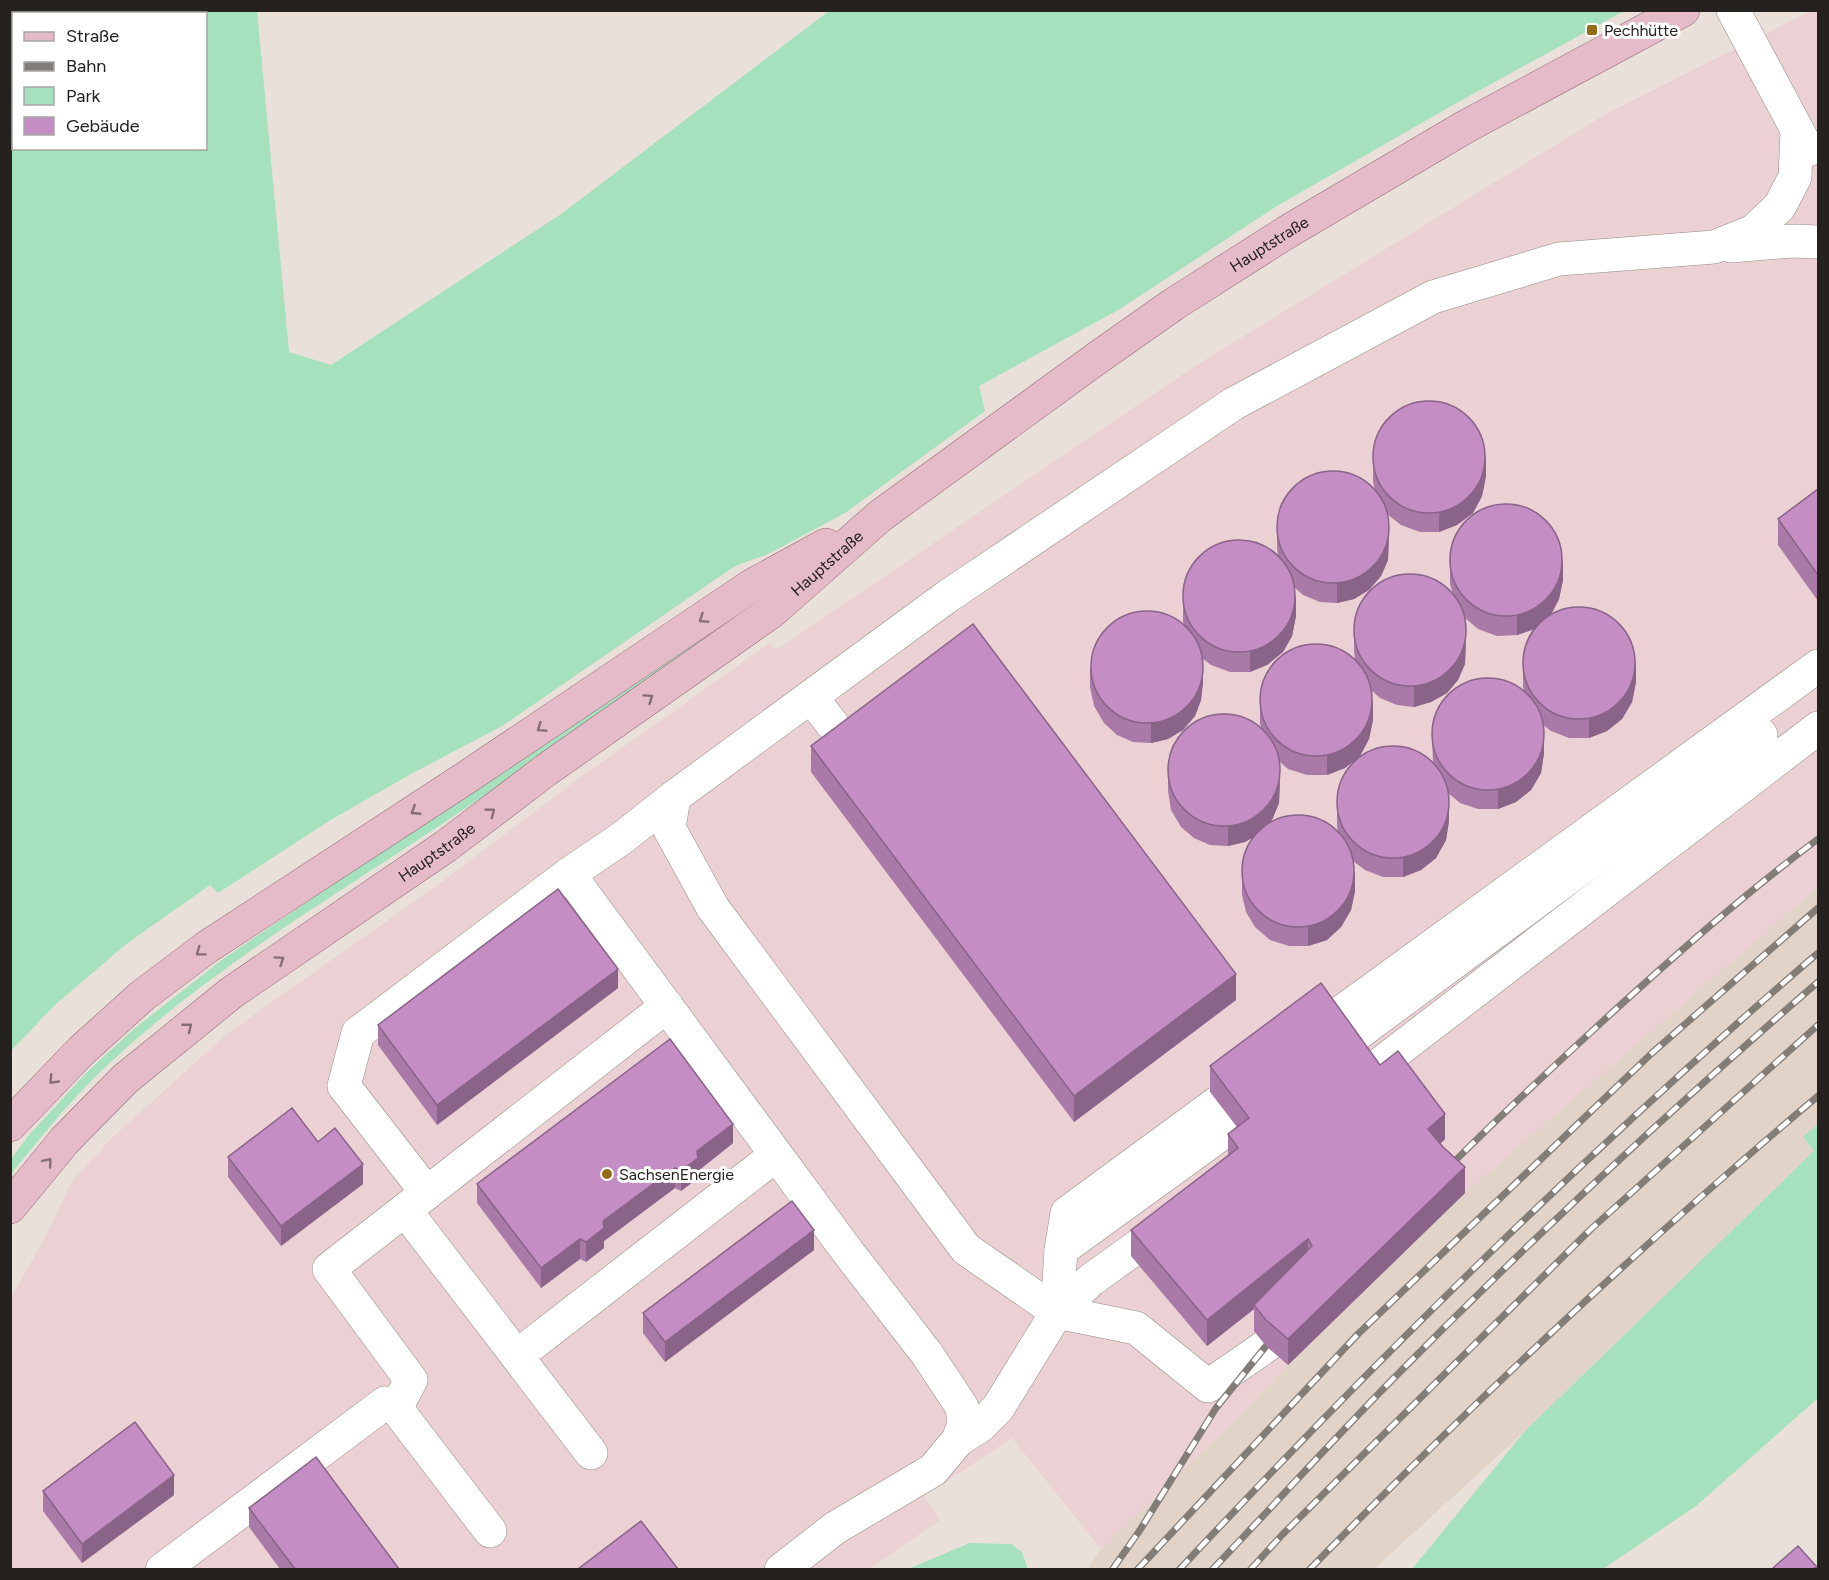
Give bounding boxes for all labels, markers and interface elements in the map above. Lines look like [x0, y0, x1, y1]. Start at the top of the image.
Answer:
legend [12, 12, 207, 150]
place label: Pechhütte [1604, 21, 1678, 40]
marker: Pechhütte [1585, 23, 1599, 37]
text: Straße [66, 25, 119, 47]
text: Bahn [66, 55, 106, 77]
text: Park [66, 85, 101, 107]
text: Gebäude [66, 115, 140, 137]
street label: Hauptstraße [1226, 212, 1312, 276]
street label: Hauptstraße [787, 526, 867, 600]
one-way arrow [699, 612, 710, 623]
one-way arrow [642, 694, 653, 705]
one-way arrow [537, 720, 547, 732]
one-way arrow [411, 804, 422, 815]
one-way arrow [484, 808, 495, 819]
street label: Hauptstraße [395, 818, 479, 886]
one-way arrow [195, 945, 206, 956]
one-way arrow [273, 956, 284, 967]
one-way arrow [181, 1024, 192, 1035]
one-way arrow [50, 1073, 61, 1084]
one-way arrow [40, 1158, 51, 1169]
place label: SachsenEnergie [619, 1165, 734, 1184]
marker: SachsenEnergie [600, 1167, 614, 1181]

